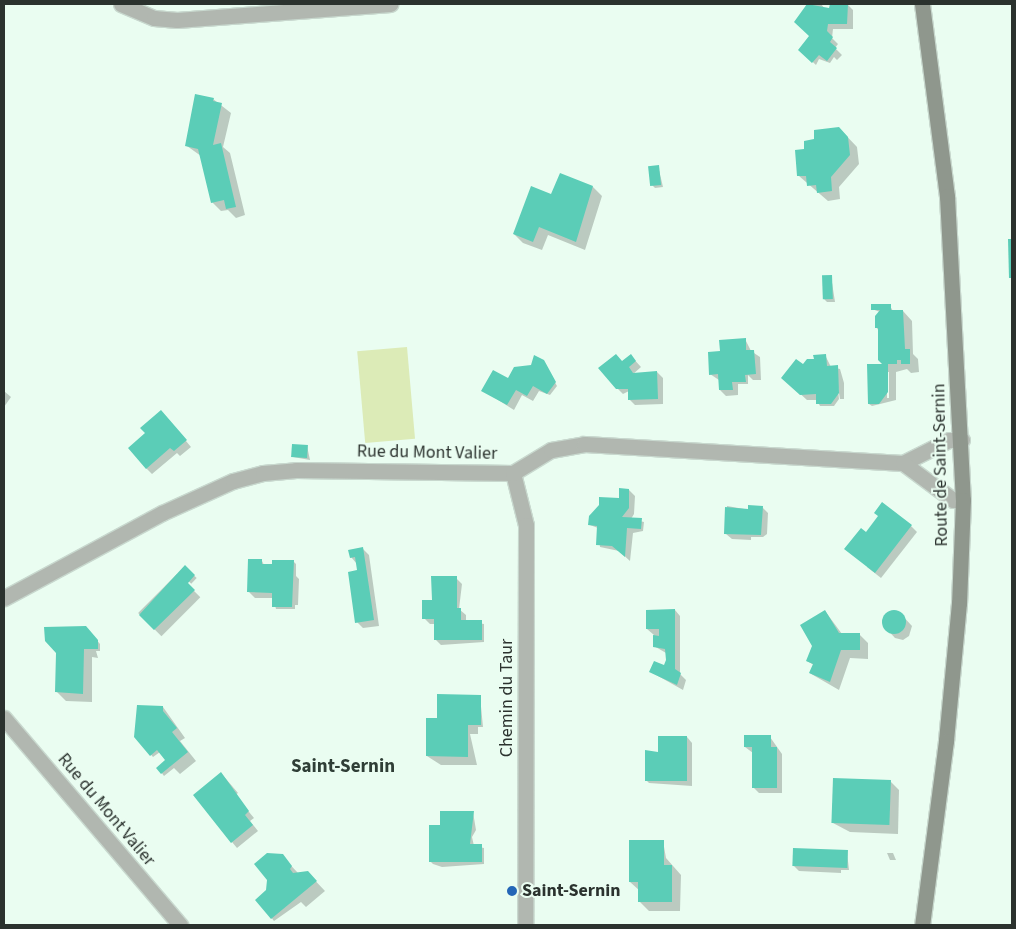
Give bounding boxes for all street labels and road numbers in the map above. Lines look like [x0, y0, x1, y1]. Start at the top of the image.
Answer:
street label: Route de Saint-Sernin [929, 383, 953, 547]
street label: Rue du Mont Valier [357, 441, 497, 465]
street label: Chemin du Taur [496, 639, 518, 757]
street label: Rue du Mont Valier [53, 749, 159, 871]

